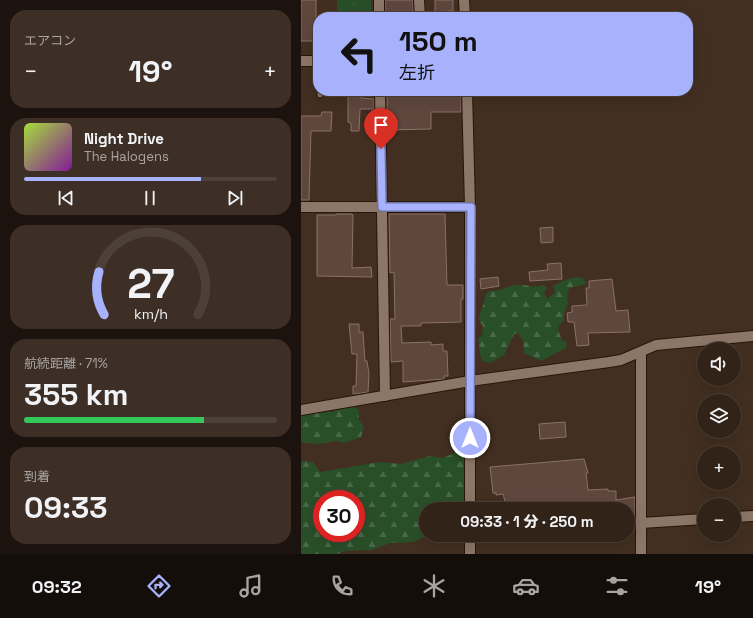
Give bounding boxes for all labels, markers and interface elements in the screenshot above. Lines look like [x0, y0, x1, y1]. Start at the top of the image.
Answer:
text: 150 m [399, 23, 478, 59]
icon: left [333, 28, 385, 80]
text: エアコン [24, 32, 76, 49]
text: 19° [129, 52, 172, 91]
text: − [24, 57, 38, 85]
text: + [263, 57, 277, 85]
text: 左折 [399, 61, 435, 84]
pin [364, 108, 398, 149]
icon: arrive [370, 114, 392, 136]
text: Night Drive [84, 129, 164, 148]
text: The Halogens [84, 148, 169, 165]
icon: previous [55, 187, 77, 209]
icon: pause [139, 187, 161, 209]
icon: next [224, 187, 246, 209]
text: 27 [127, 257, 174, 310]
text: km/h [133, 305, 168, 323]
map controls [697, 342, 741, 542]
button: sound [697, 342, 741, 386]
text: 航続距離 · 71% [24, 355, 108, 372]
text: 355 km [24, 375, 128, 414]
button: layers [697, 394, 741, 438]
position arrow [449, 417, 491, 459]
button: + [697, 446, 741, 490]
text: 到着 [24, 468, 50, 485]
text: 09:33 [24, 488, 107, 527]
speed limit sign: 30 [313, 490, 365, 542]
button: − [697, 498, 741, 542]
text: 09:33 · 1 分 · 250 m [460, 512, 594, 531]
icon: directions [145, 572, 173, 600]
icon: music [237, 572, 265, 600]
icon: phone [328, 572, 356, 600]
icon: climate [420, 572, 448, 600]
icon: car [512, 572, 540, 600]
icon: filters [603, 572, 631, 600]
text: 09:32 [32, 575, 82, 598]
text: 19° [695, 575, 721, 598]

